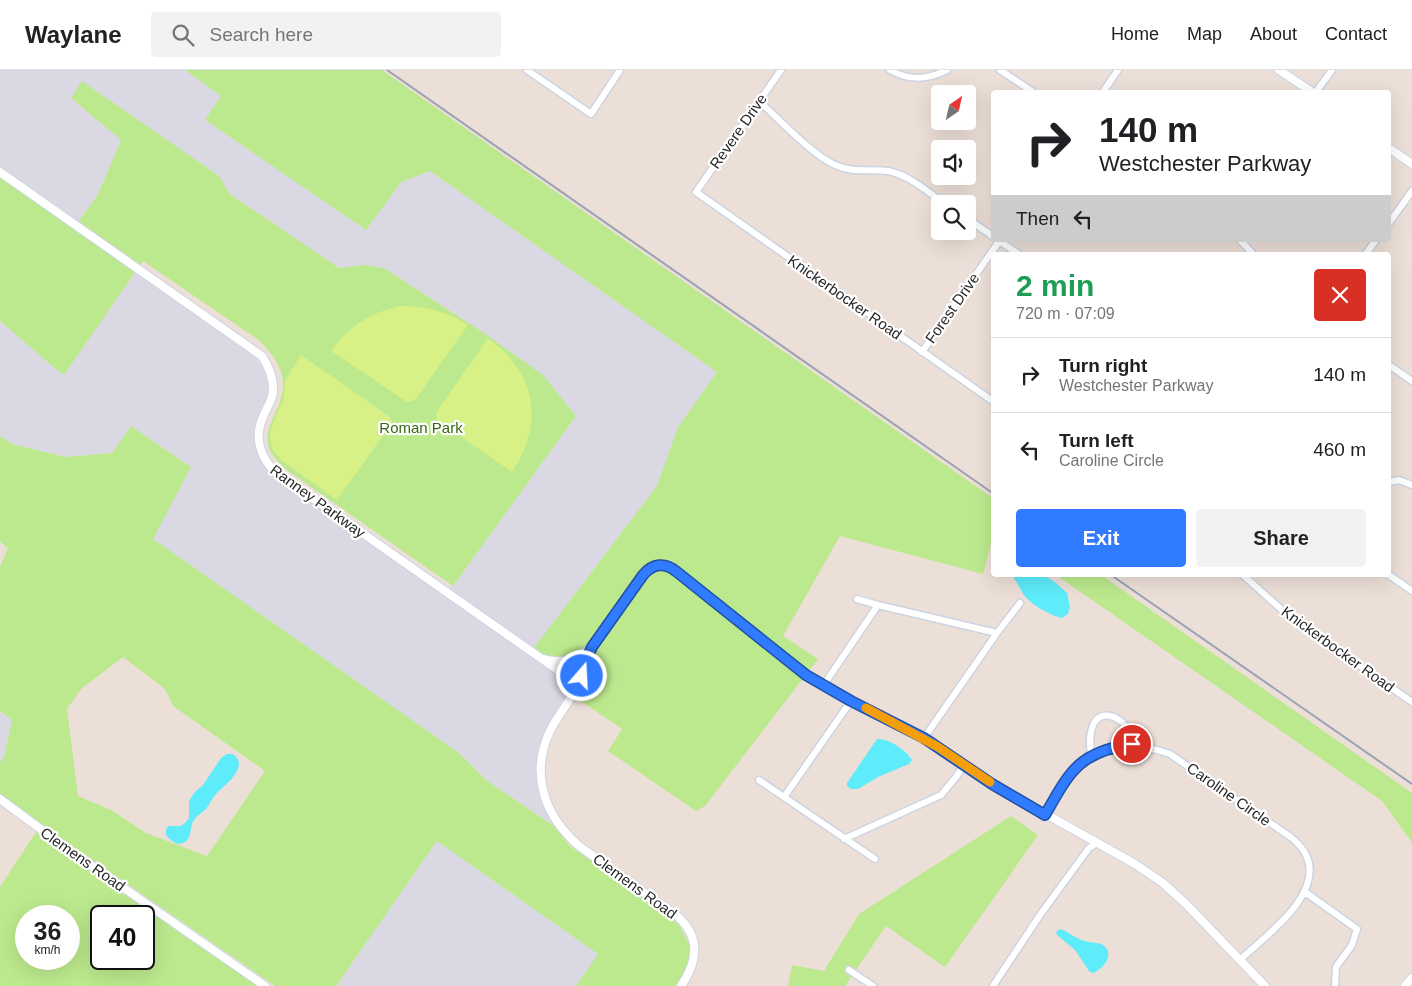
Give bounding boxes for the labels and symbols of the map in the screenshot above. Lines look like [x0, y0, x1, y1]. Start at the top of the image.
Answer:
north arrow [931, 85, 976, 130]
street label: Revere Drive [706, 90, 770, 172]
street label: Knickerbocker Road [785, 251, 905, 343]
street label: Forest Drive [922, 270, 982, 346]
park label: Roman Park [379, 419, 463, 436]
street label: Ranney Parkway [267, 461, 369, 541]
street label: Knickerbocker Road [1278, 602, 1398, 696]
position arrow [555, 649, 607, 701]
pin [1111, 723, 1153, 765]
street label: Caroline Circle [1184, 759, 1274, 829]
street label: Clemens Road [37, 824, 129, 894]
street label: Clemens Road [590, 850, 680, 922]
speed limit sign: 40 [90, 905, 155, 970]

